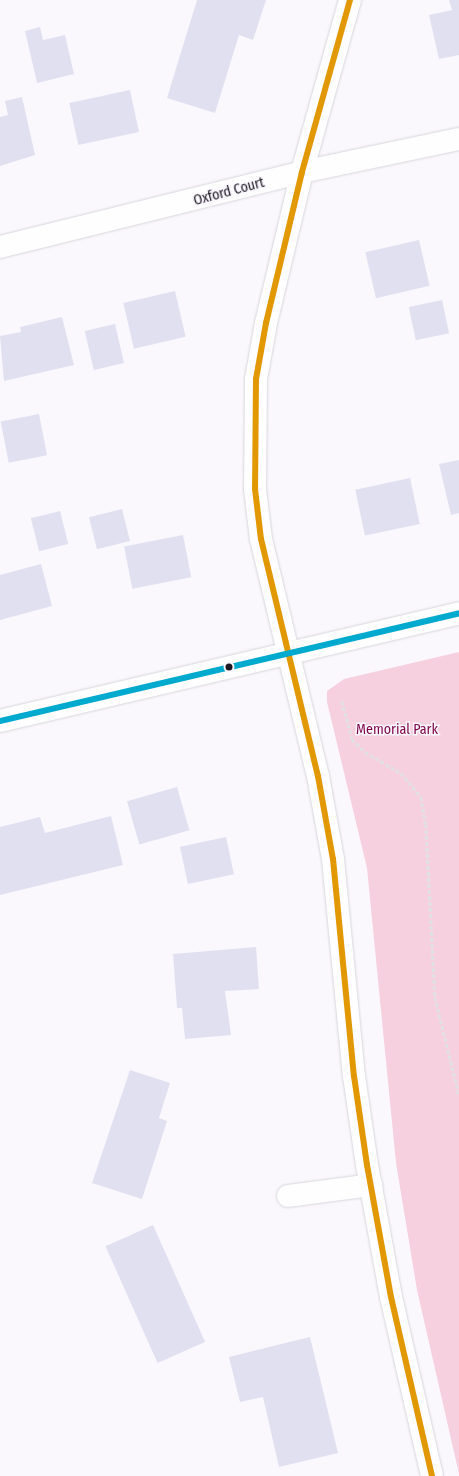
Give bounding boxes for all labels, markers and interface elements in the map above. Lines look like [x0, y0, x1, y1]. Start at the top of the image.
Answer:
street label: Oxford Court [192, 174, 266, 210]
unlabelled marker [224, 662, 234, 672]
park label: Memorial Park [356, 722, 438, 738]

